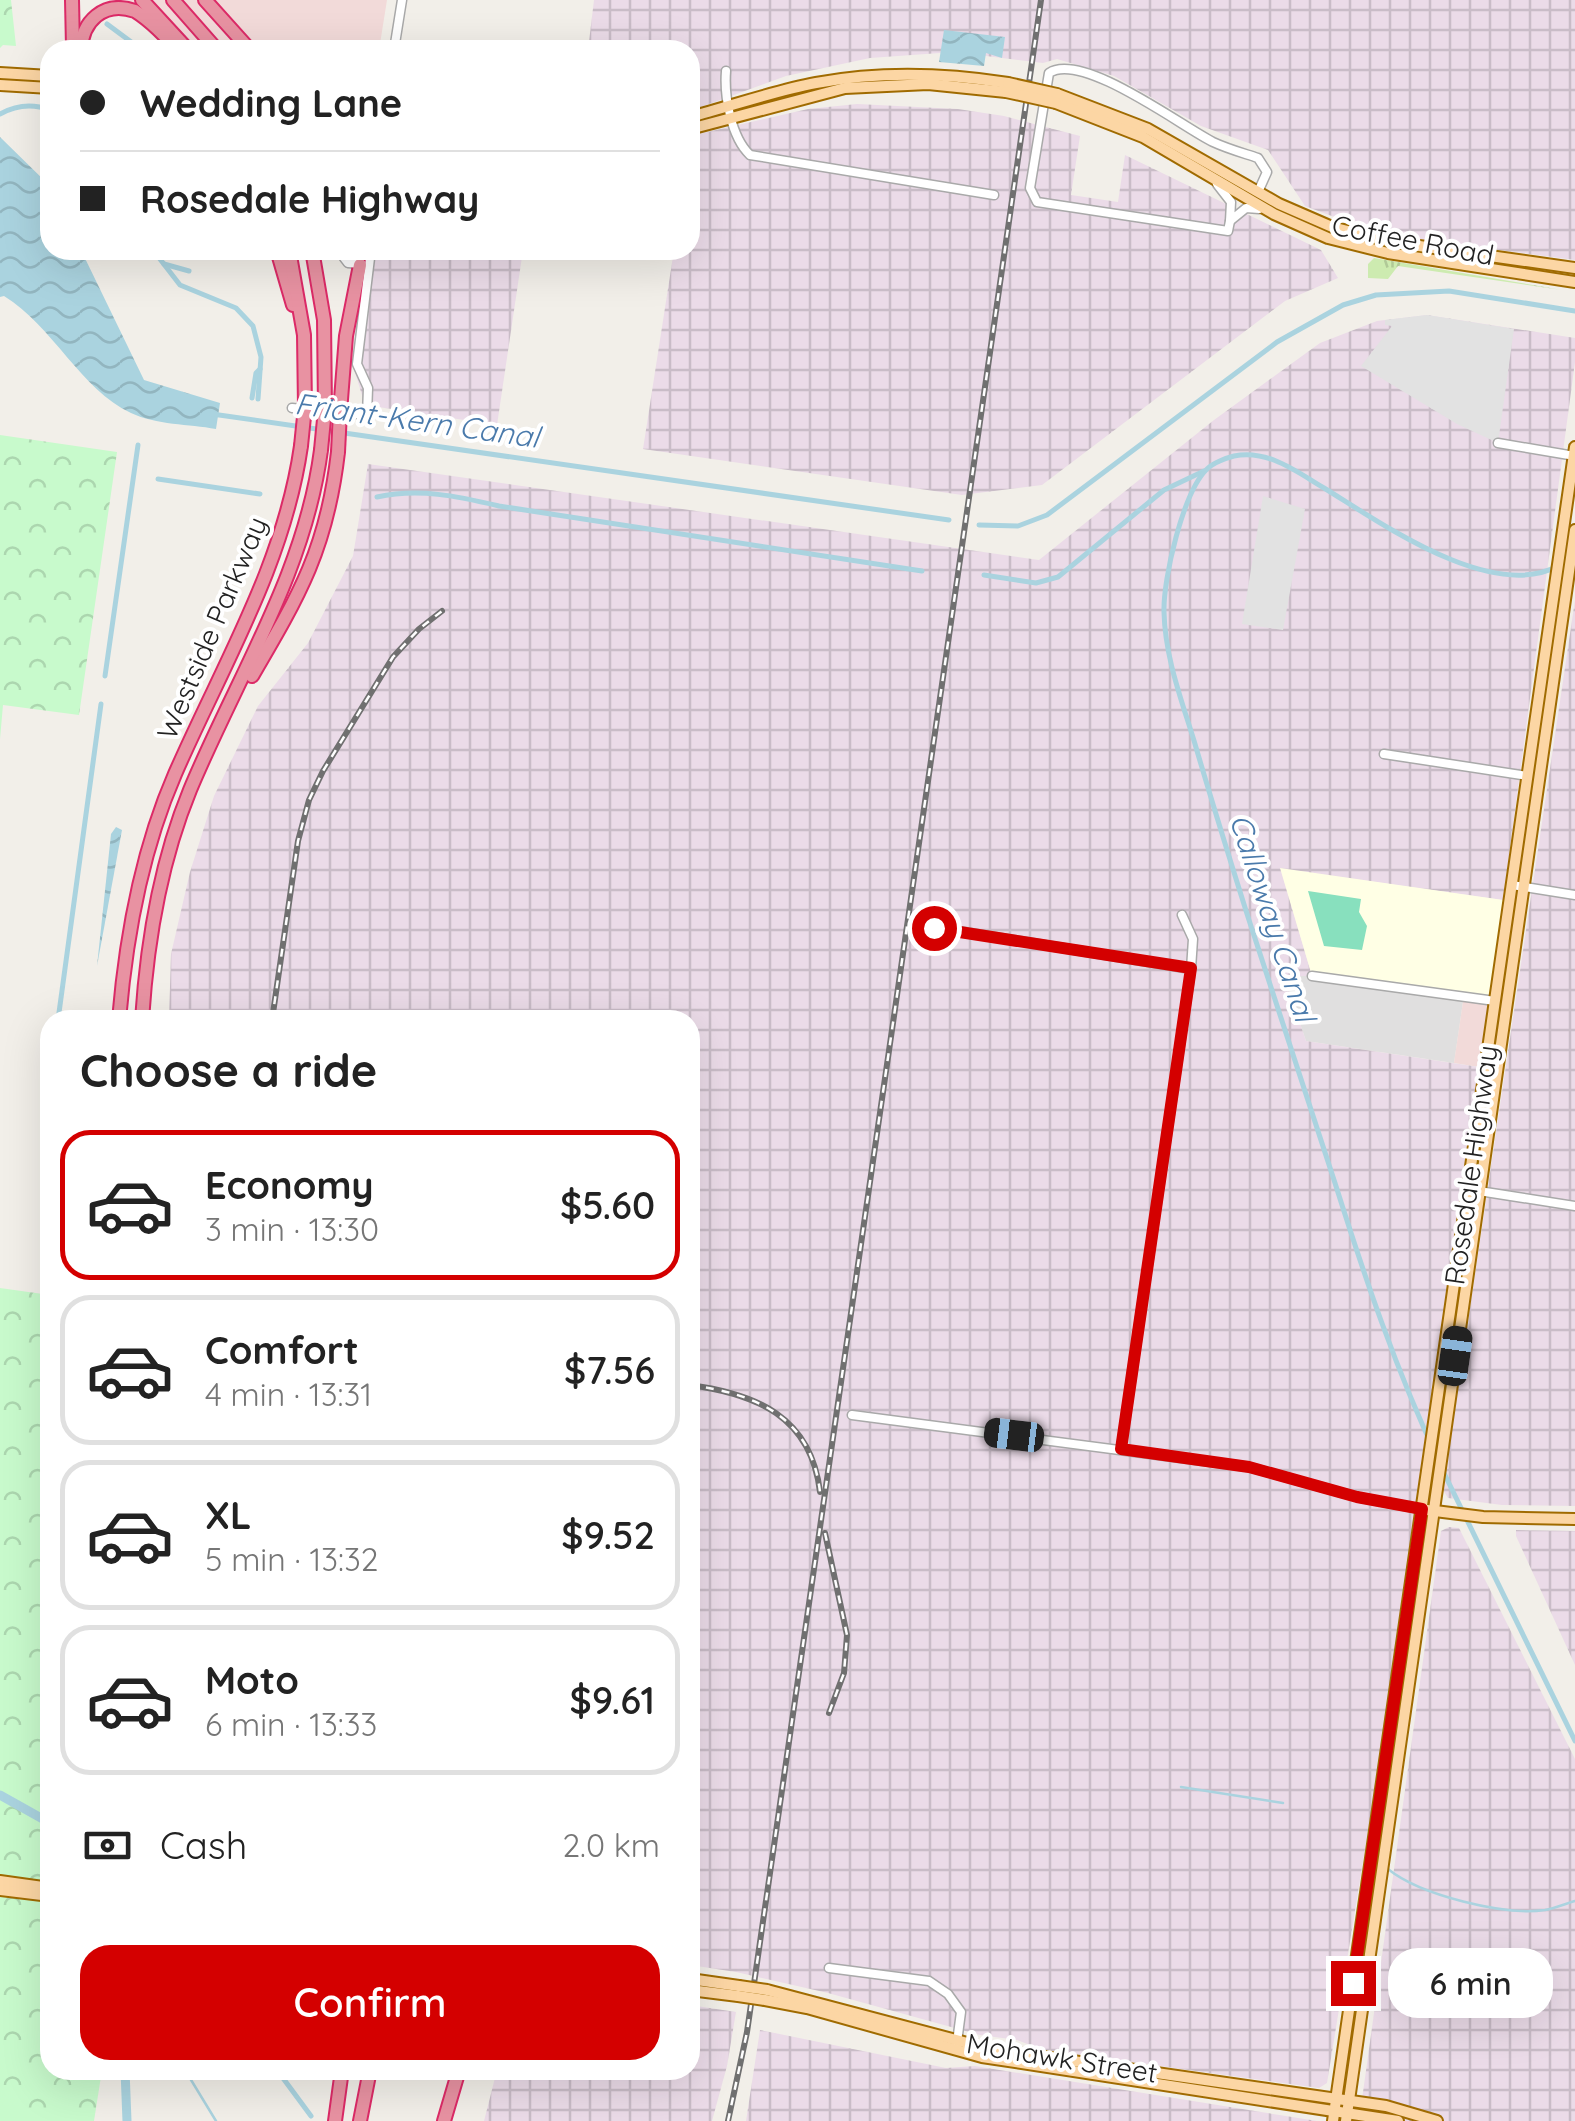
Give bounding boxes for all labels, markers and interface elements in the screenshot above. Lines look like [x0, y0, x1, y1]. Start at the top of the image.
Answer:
text: Wedding Lane [140, 79, 402, 127]
text: Rosedale Highway [140, 175, 479, 223]
street label: Coffee Road [1329, 207, 1497, 272]
water label: Friant-Kern Canal [293, 384, 545, 456]
street label: Westside Parkway [149, 511, 274, 744]
water label: Calloway Canal [1222, 809, 1325, 1029]
route start [912, 906, 957, 951]
text: Choose a ride [80, 1042, 377, 1098]
street label: Rosedale Highway [1436, 1043, 1505, 1287]
icon: car [85, 1160, 175, 1250]
text: Economy [205, 1161, 374, 1209]
text: $5.60 [560, 1181, 655, 1229]
text: 3 min · 13:30 [205, 1209, 379, 1249]
car [1436, 1324, 1474, 1388]
icon: car [85, 1325, 175, 1415]
text: Comfort [205, 1326, 359, 1374]
text: $7.56 [564, 1346, 655, 1394]
text: 4 min · 13:31 [205, 1374, 372, 1414]
car [982, 1416, 1046, 1454]
icon: car [85, 1490, 175, 1580]
text: XL [205, 1491, 251, 1539]
text: $9.52 [561, 1511, 655, 1559]
text: 5 min · 13:32 [205, 1539, 379, 1579]
icon: car [85, 1655, 175, 1745]
text: Moto [205, 1656, 299, 1704]
text: $9.61 [569, 1676, 655, 1724]
text: 6 min · 13:33 [205, 1704, 377, 1744]
icon: cash [80, 1818, 135, 1873]
text: Cash [160, 1821, 247, 1869]
text: 2.0 km [562, 1825, 660, 1865]
button: Confirm [80, 1945, 660, 2060]
callout: 6 min [1388, 1948, 1553, 2018]
route end [1331, 1961, 1376, 2006]
text: 6 min [1429, 1963, 1512, 2003]
street label: Mohawk Street [964, 2025, 1160, 2090]

